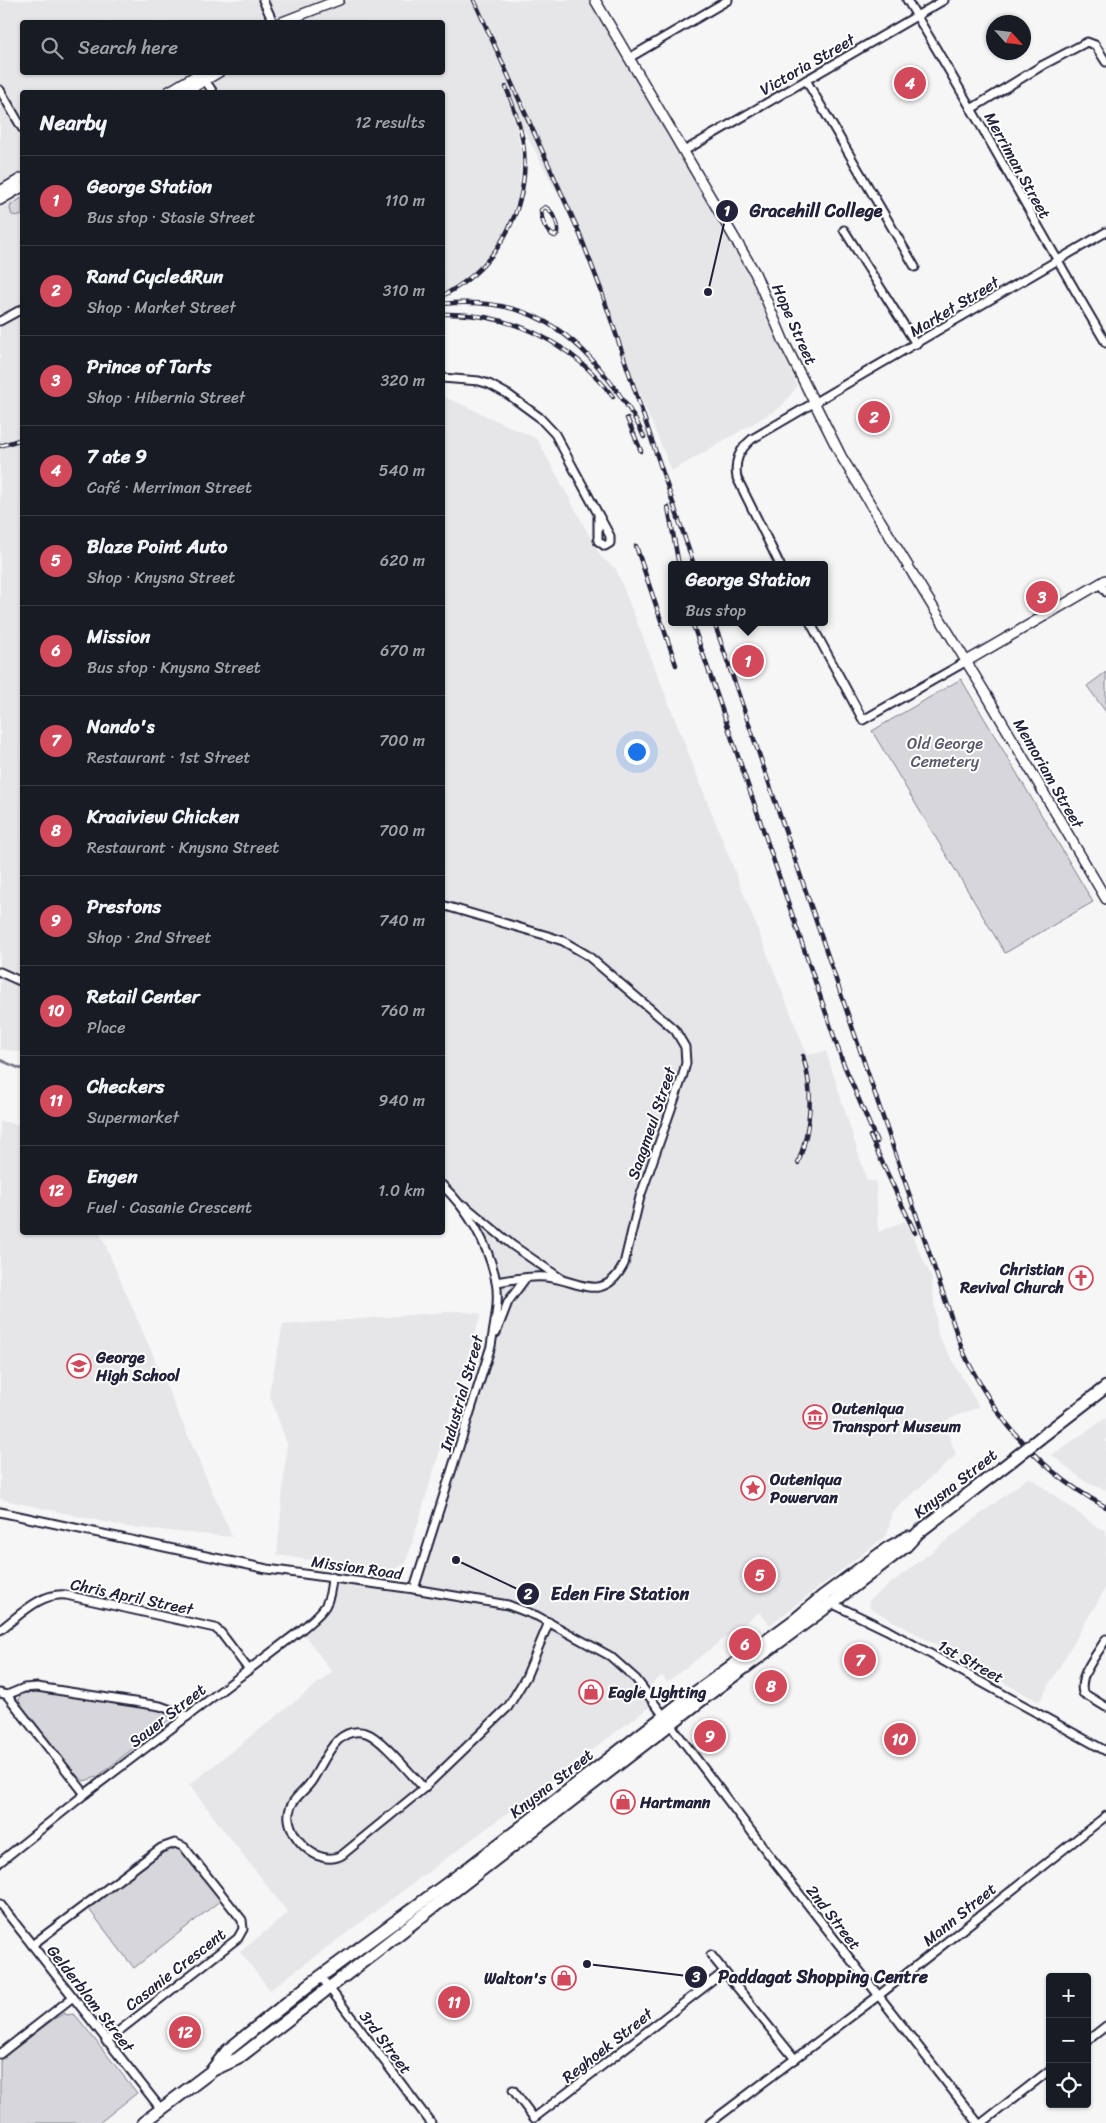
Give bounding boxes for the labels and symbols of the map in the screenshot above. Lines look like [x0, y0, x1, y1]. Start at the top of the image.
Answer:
north arrow [986, 15, 1031, 60]
street label: Victoria Street [754, 25, 861, 104]
pin: 4 [894, 64, 926, 102]
street label: Merriman Street [976, 106, 1059, 224]
callout: Gracehill College [714, 194, 892, 227]
text: Gracehill College [749, 195, 883, 227]
text: 1 [724, 198, 731, 224]
street label: Market Street [904, 268, 1005, 345]
street label: Hope Street [764, 279, 825, 370]
pin: 2 [858, 398, 890, 436]
pin: 3 [1026, 578, 1058, 616]
pin: 1 [732, 642, 764, 680]
street label: Memoriam Street [1005, 713, 1092, 834]
park label: Old George Cemetery [907, 729, 983, 776]
your location [624, 739, 650, 765]
street label: Saagmeul Street [619, 1062, 684, 1183]
place label: Christian Revival Church [959, 1255, 1065, 1302]
church icon: Christian Revival Church [1068, 1265, 1094, 1291]
street label: Industrial Street [431, 1331, 492, 1456]
place label: George High School [95, 1343, 181, 1390]
school or university icon: George High School [66, 1353, 92, 1379]
place label: Outeniqua Transport Museum [831, 1394, 961, 1441]
museum icon: Outeniqua Transport Museum [802, 1404, 828, 1430]
street label: Knysna Street [907, 1441, 1004, 1526]
place label: Outeniqua Powervan [769, 1465, 843, 1512]
place icon: Outeniqua Powervan [740, 1475, 766, 1501]
street label: Mission Road [310, 1547, 406, 1588]
pin: 5 [744, 1556, 776, 1594]
street label: Chris April Street [68, 1569, 196, 1624]
callout: Eden Fire Station [516, 1577, 700, 1610]
text: Eden Fire Station [551, 1578, 689, 1610]
text: 2 [523, 1581, 533, 1607]
pin: 6 [729, 1625, 761, 1663]
street label: 1st Street [932, 1631, 1009, 1692]
pin: 7 [844, 1641, 876, 1679]
pin: 8 [755, 1667, 787, 1705]
street label: Sauer Street [122, 1676, 213, 1755]
place label: Eagle Lighting [608, 1678, 707, 1707]
shop icon: Eagle Lighting [578, 1679, 604, 1705]
pin: 9 [694, 1717, 726, 1755]
pin: 10 [884, 1720, 916, 1758]
street label: Knysna Street [503, 1741, 600, 1826]
place label: Hartmann [639, 1788, 711, 1817]
shop icon: Hartmann [610, 1789, 636, 1815]
street label: Mann Street [916, 1875, 1003, 1954]
street label: 2nd Street [798, 1878, 869, 1957]
street label: Casanie Crescent [118, 1920, 232, 2018]
street label: Gelderblom Street [39, 1938, 142, 2059]
callout: Paddagat Shopping Centre [683, 1961, 939, 1994]
text: Paddagat Shopping Centre [718, 1961, 929, 1993]
place label: Walton's [484, 1964, 547, 1993]
text: 3 [691, 1964, 701, 1990]
shop icon: Walton's [551, 1965, 577, 1991]
pin: 11 [438, 1983, 470, 2021]
street label: Reghoek Street [555, 2000, 660, 2090]
street label: 3rd Street [352, 2004, 420, 2081]
pin: 12 [169, 2013, 201, 2051]

